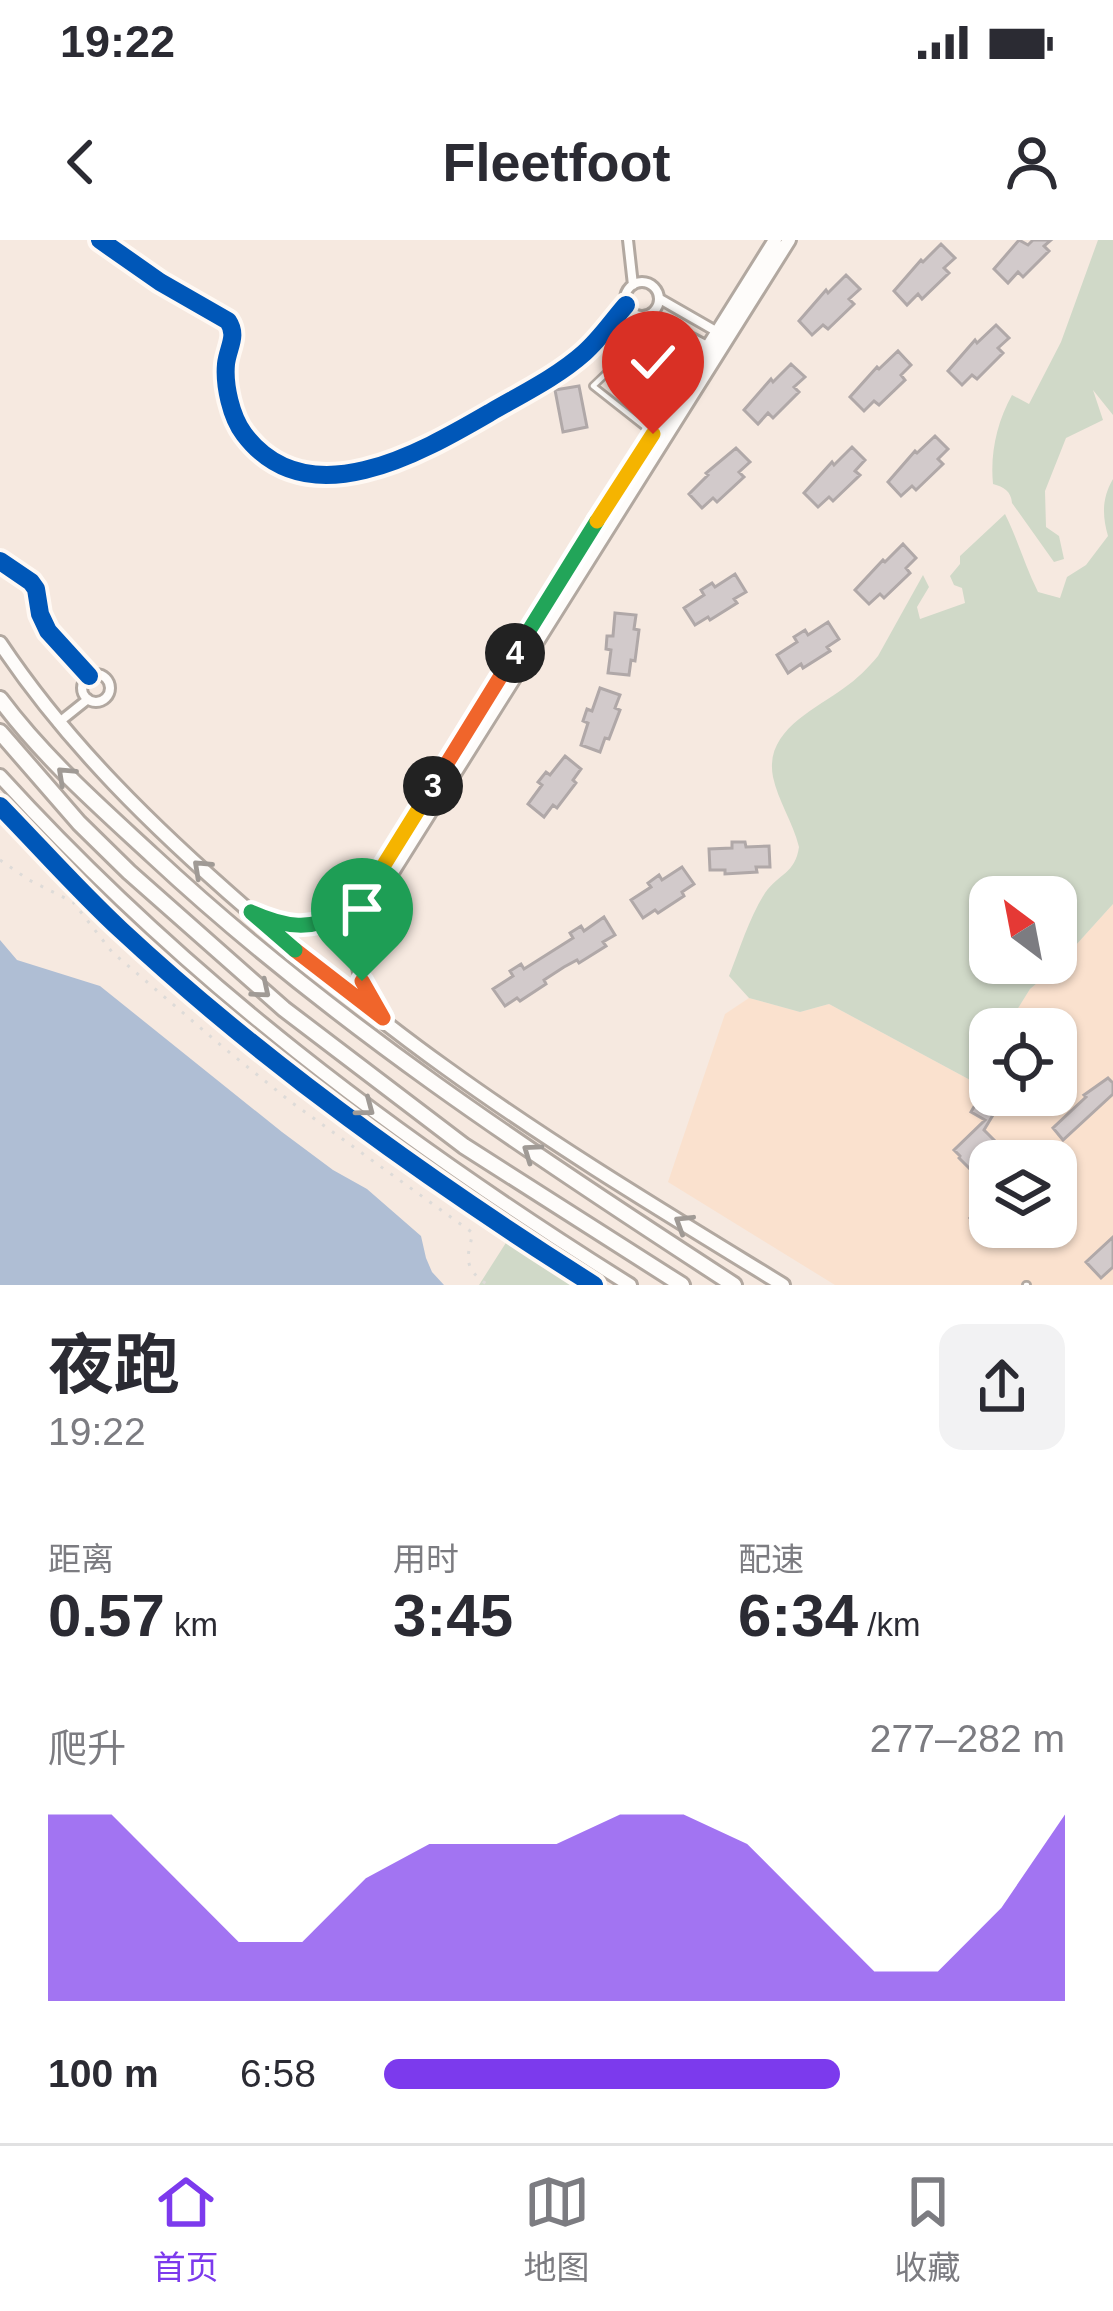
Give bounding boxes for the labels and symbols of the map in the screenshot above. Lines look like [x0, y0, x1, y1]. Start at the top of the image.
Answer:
pin [602, 311, 704, 434]
pin: 4 [485, 623, 545, 683]
pin: 3 [403, 756, 463, 816]
one-way arrow [58, 768, 79, 790]
pin [311, 858, 413, 981]
one-way arrow [193, 860, 215, 882]
north arrow [969, 876, 1077, 984]
one-way arrow [248, 976, 270, 998]
one-way arrow [353, 1093, 374, 1115]
one-way arrow [522, 1144, 544, 1166]
one-way arrow [675, 1215, 697, 1237]

